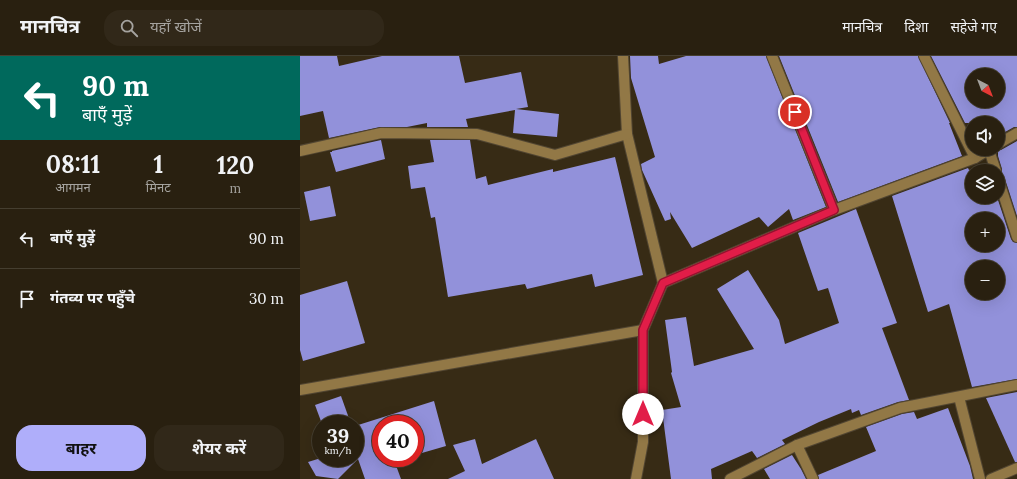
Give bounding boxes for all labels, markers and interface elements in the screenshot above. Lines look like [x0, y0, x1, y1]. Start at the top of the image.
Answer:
search box [104, 10, 384, 46]
text: मानचित्र [20, 14, 80, 38]
icon: search [118, 17, 140, 39]
text: यहाँ खोजें [150, 17, 202, 36]
text: मानचित्र [842, 18, 882, 36]
text: दिशा [904, 18, 928, 36]
text: सहेजे गए [950, 18, 997, 36]
text: 90 m [82, 68, 149, 104]
north arrow [965, 68, 1005, 108]
map controls [965, 68, 1005, 300]
icon: left [16, 72, 68, 124]
pin [778, 95, 812, 129]
icon: arrive [784, 101, 806, 123]
text: बाएँ मुड़ें [82, 103, 132, 126]
button: sound [965, 116, 1005, 156]
text: 08:11 [46, 149, 100, 180]
text: 1 [153, 149, 163, 180]
text: 120 [216, 150, 254, 181]
button: layers [965, 164, 1005, 204]
text: आगमन [55, 179, 91, 196]
text: मिनट [146, 179, 171, 196]
text: m [230, 180, 241, 197]
button: + [965, 212, 1005, 252]
icon: left [16, 228, 38, 250]
text: बाएँ मुड़ें [50, 228, 95, 247]
text: 90 m [249, 229, 284, 248]
button: − [965, 260, 1005, 300]
icon: arrive [16, 288, 38, 310]
text: गंतव्य पर पहुँचे [50, 288, 135, 307]
text: 30 m [249, 289, 284, 308]
position arrow [622, 393, 664, 435]
speed limit sign: 40 [372, 415, 424, 467]
text: 39 [327, 423, 349, 448]
button: बाहर [16, 425, 146, 471]
button: शेयर करें [154, 425, 284, 471]
text: km/h [324, 444, 352, 457]

